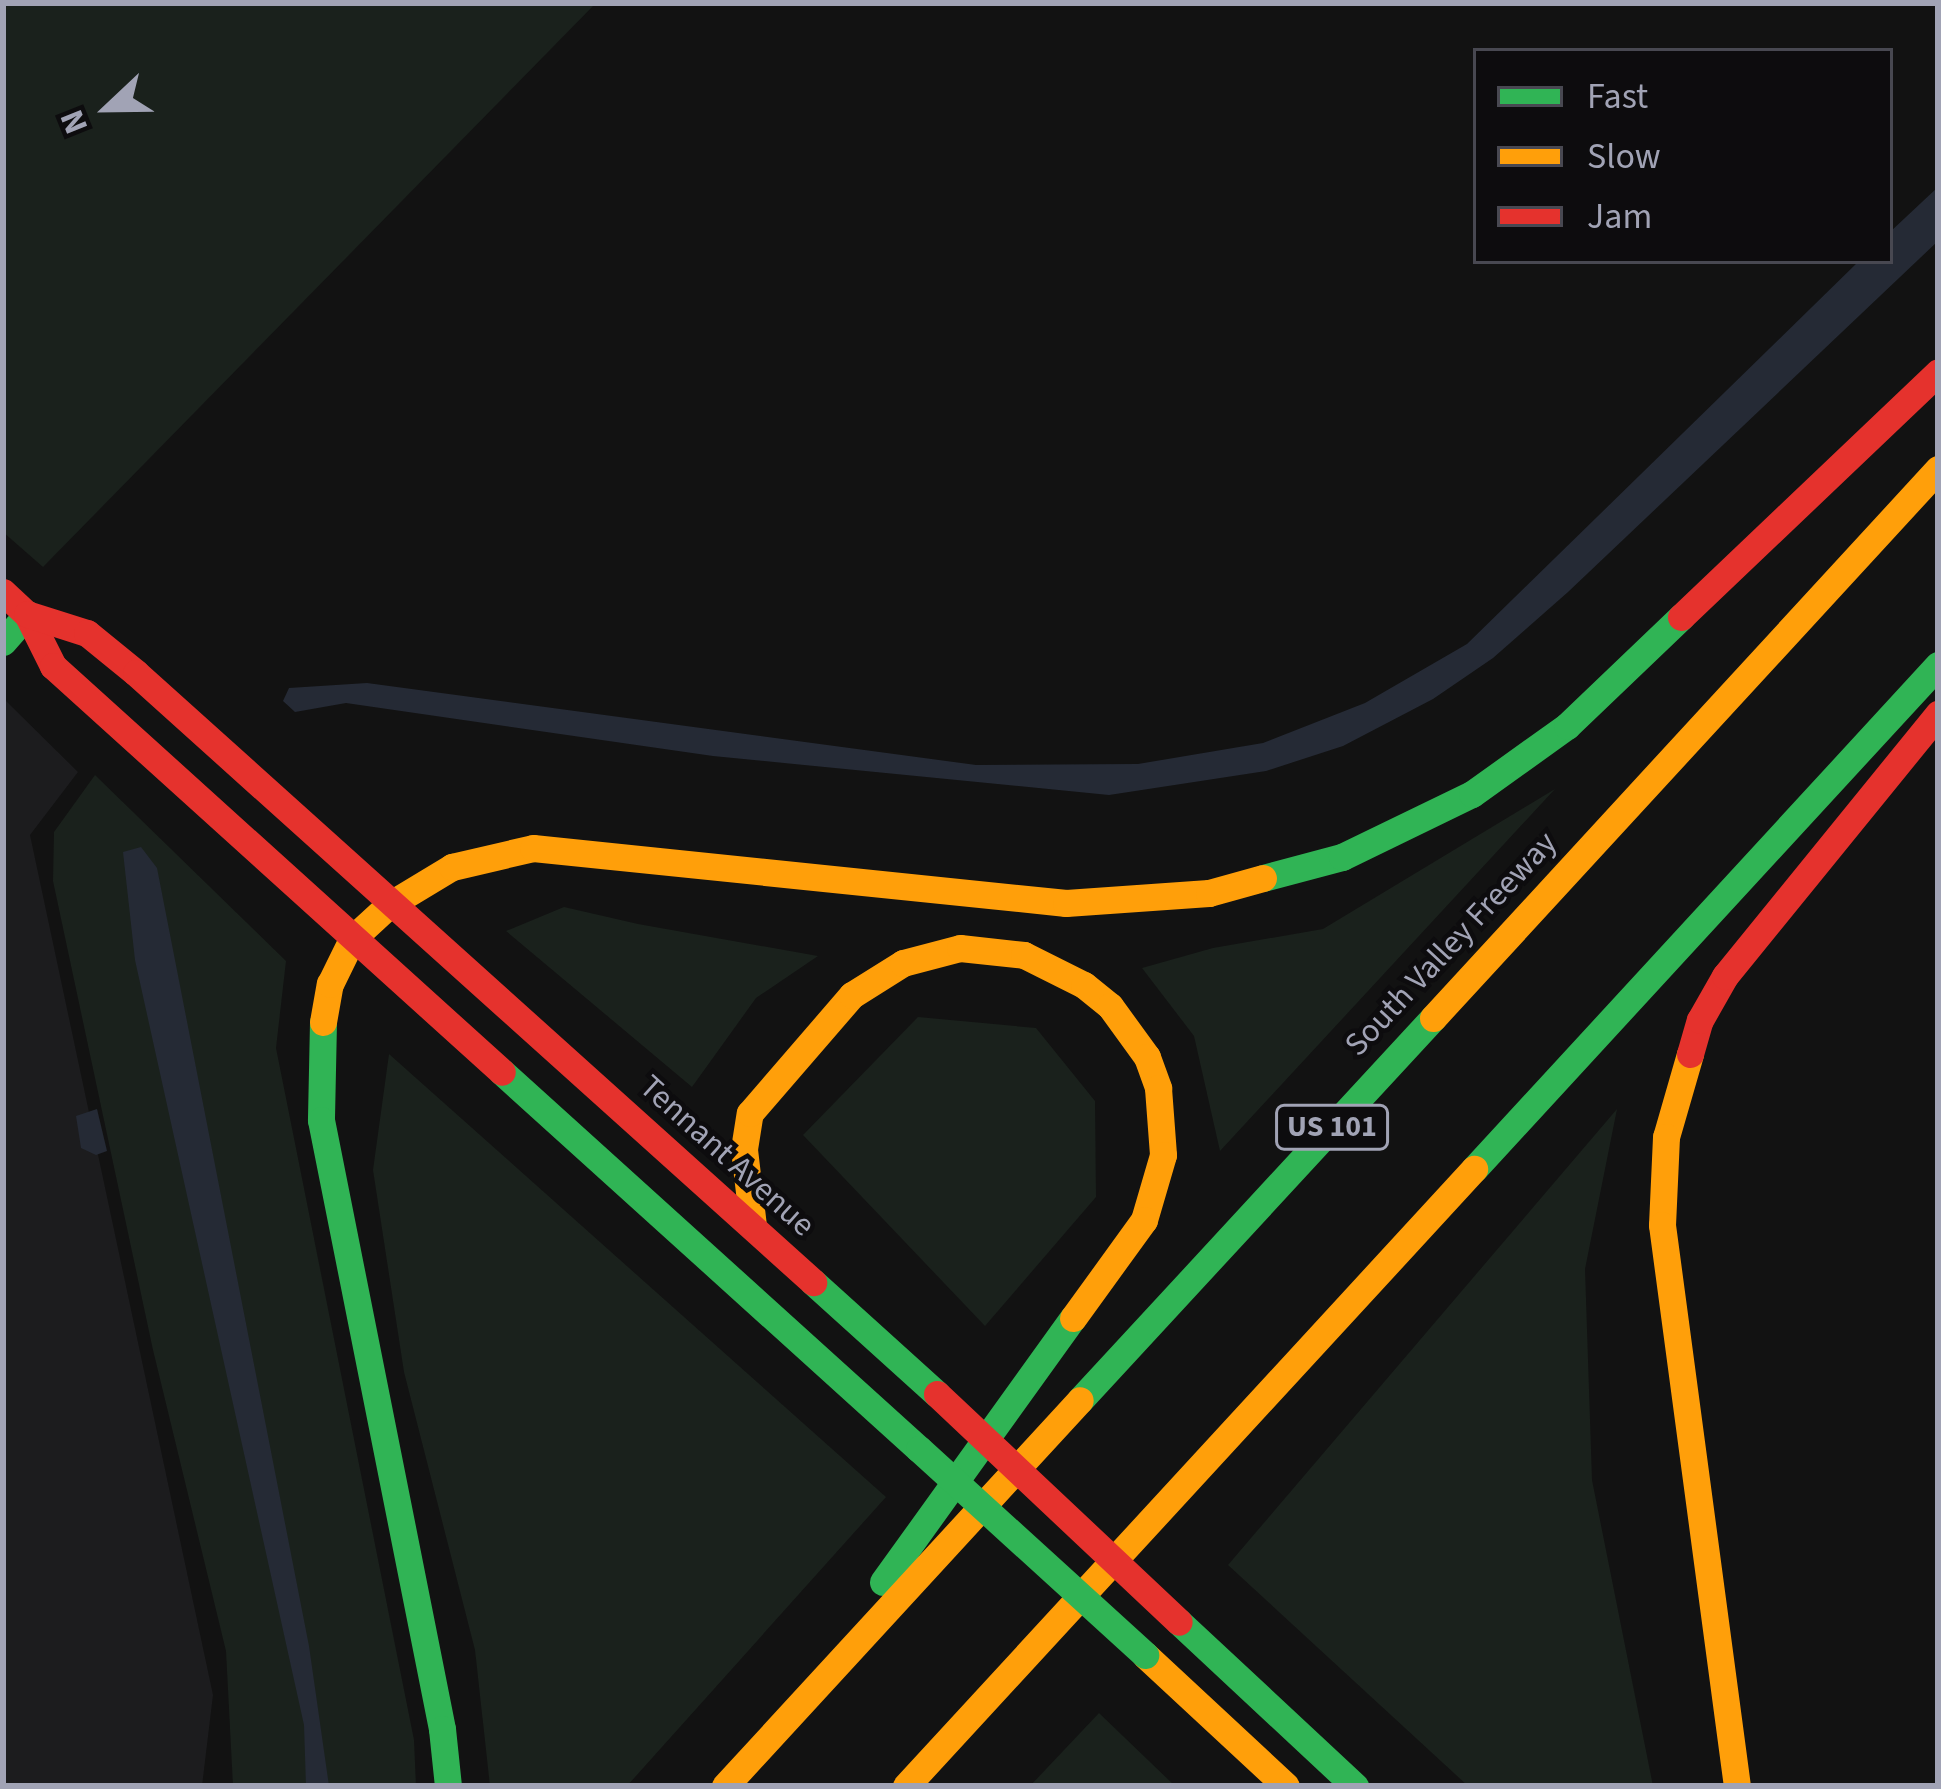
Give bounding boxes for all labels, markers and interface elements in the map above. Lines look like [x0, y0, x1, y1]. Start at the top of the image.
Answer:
north arrow [48, 48, 168, 168]
legend [1473, 48, 1893, 264]
text: Fast [1587, 71, 1648, 122]
text: N [48, 103, 100, 141]
text: Slow [1587, 131, 1661, 182]
text: Jam [1587, 191, 1652, 242]
street label: South Valley Freeway [1337, 824, 1565, 1064]
street label: Tennant Avenue [631, 1067, 823, 1245]
road number: US 101 [1275, 1103, 1389, 1151]

